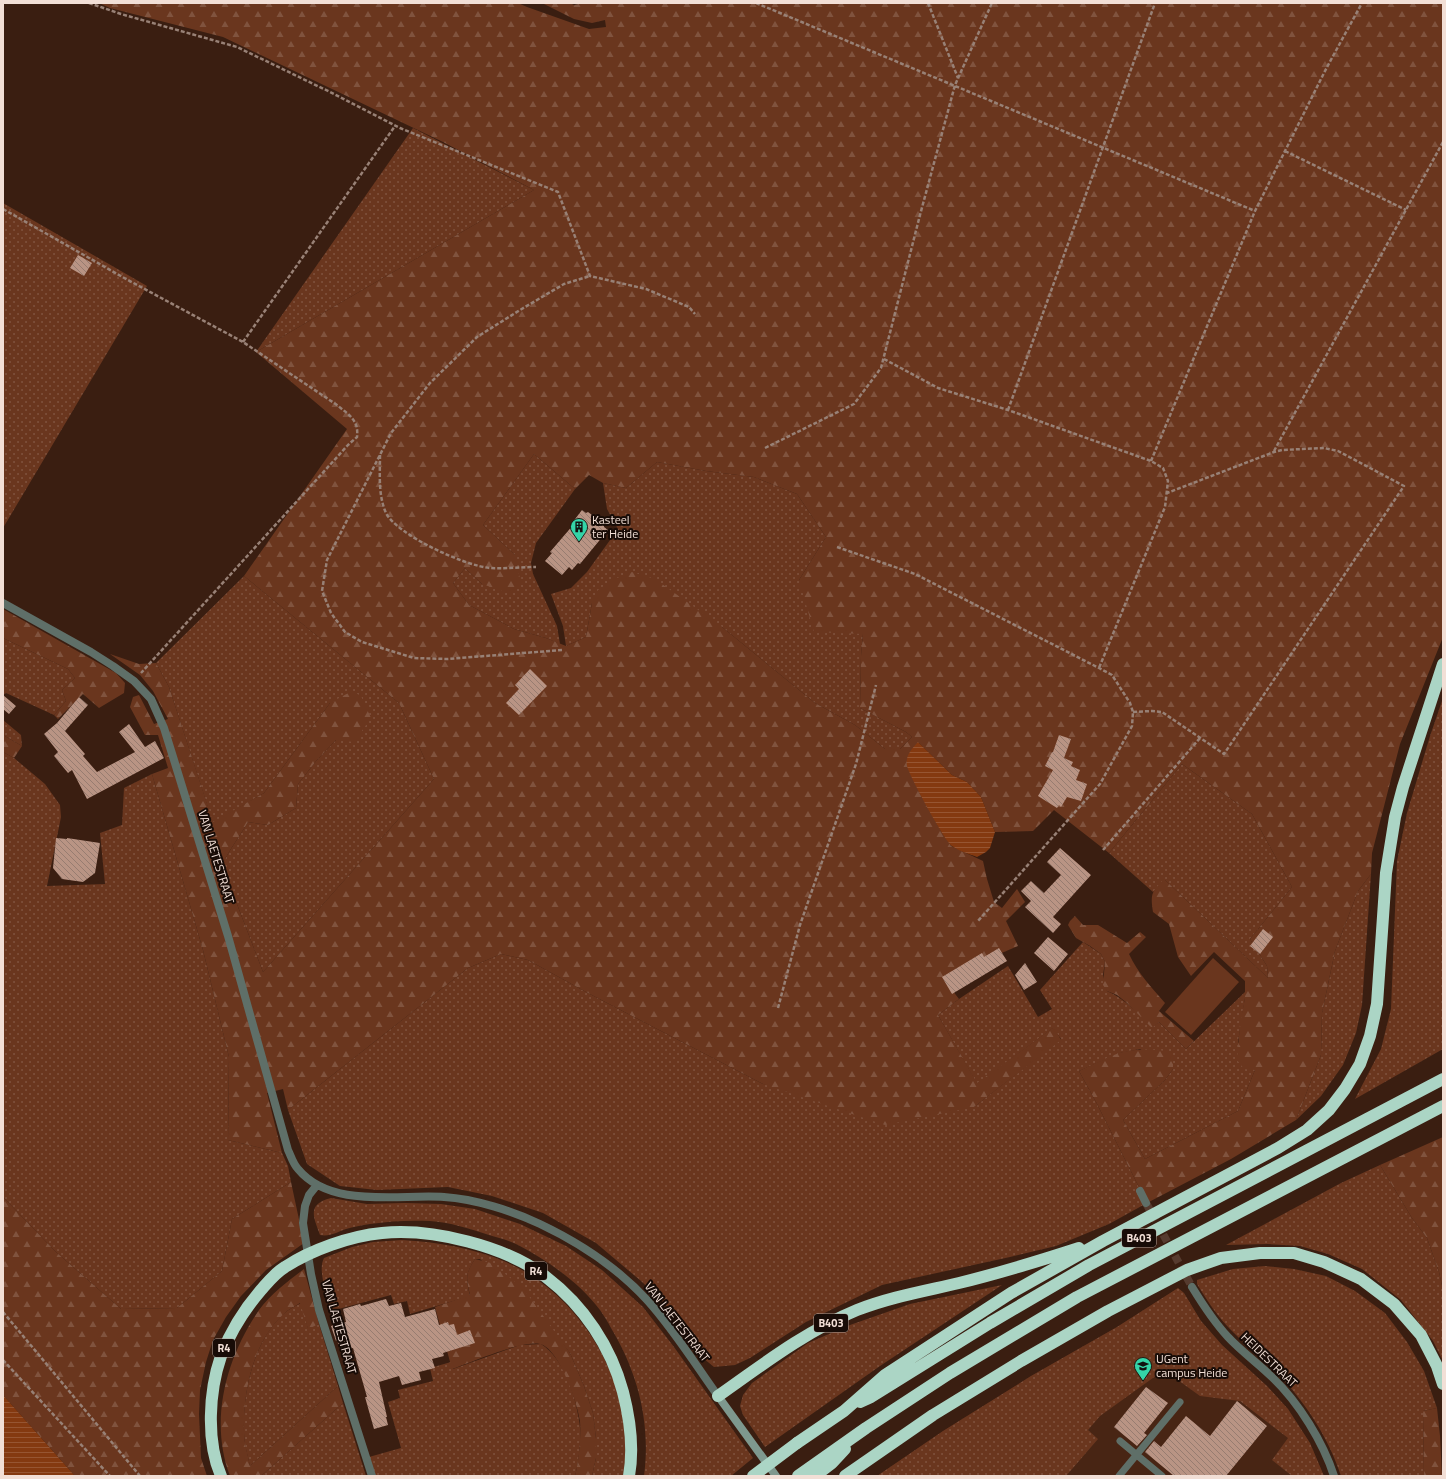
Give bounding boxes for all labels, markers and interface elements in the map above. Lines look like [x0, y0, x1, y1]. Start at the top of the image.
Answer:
place label: Kasteel ter Heide [592, 510, 638, 543]
building icon: Kasteel ter Heide [569, 517, 589, 542]
street label: VAN LAETESTRAAT [193, 808, 240, 907]
road number: B403 [1122, 1229, 1156, 1247]
road number: R4 [525, 1262, 547, 1280]
street label: VAN LAETESTRAAT [317, 1278, 362, 1377]
street label: VAN LAETESTRAAT [640, 1278, 715, 1366]
road number: B403 [814, 1314, 848, 1332]
street label: HEIDESTRAAT [1237, 1328, 1302, 1392]
road number: R4 [213, 1339, 235, 1357]
place label: UGent campus Heide [1156, 1349, 1227, 1382]
school or university icon: UGent campus Heide [1133, 1356, 1153, 1381]

